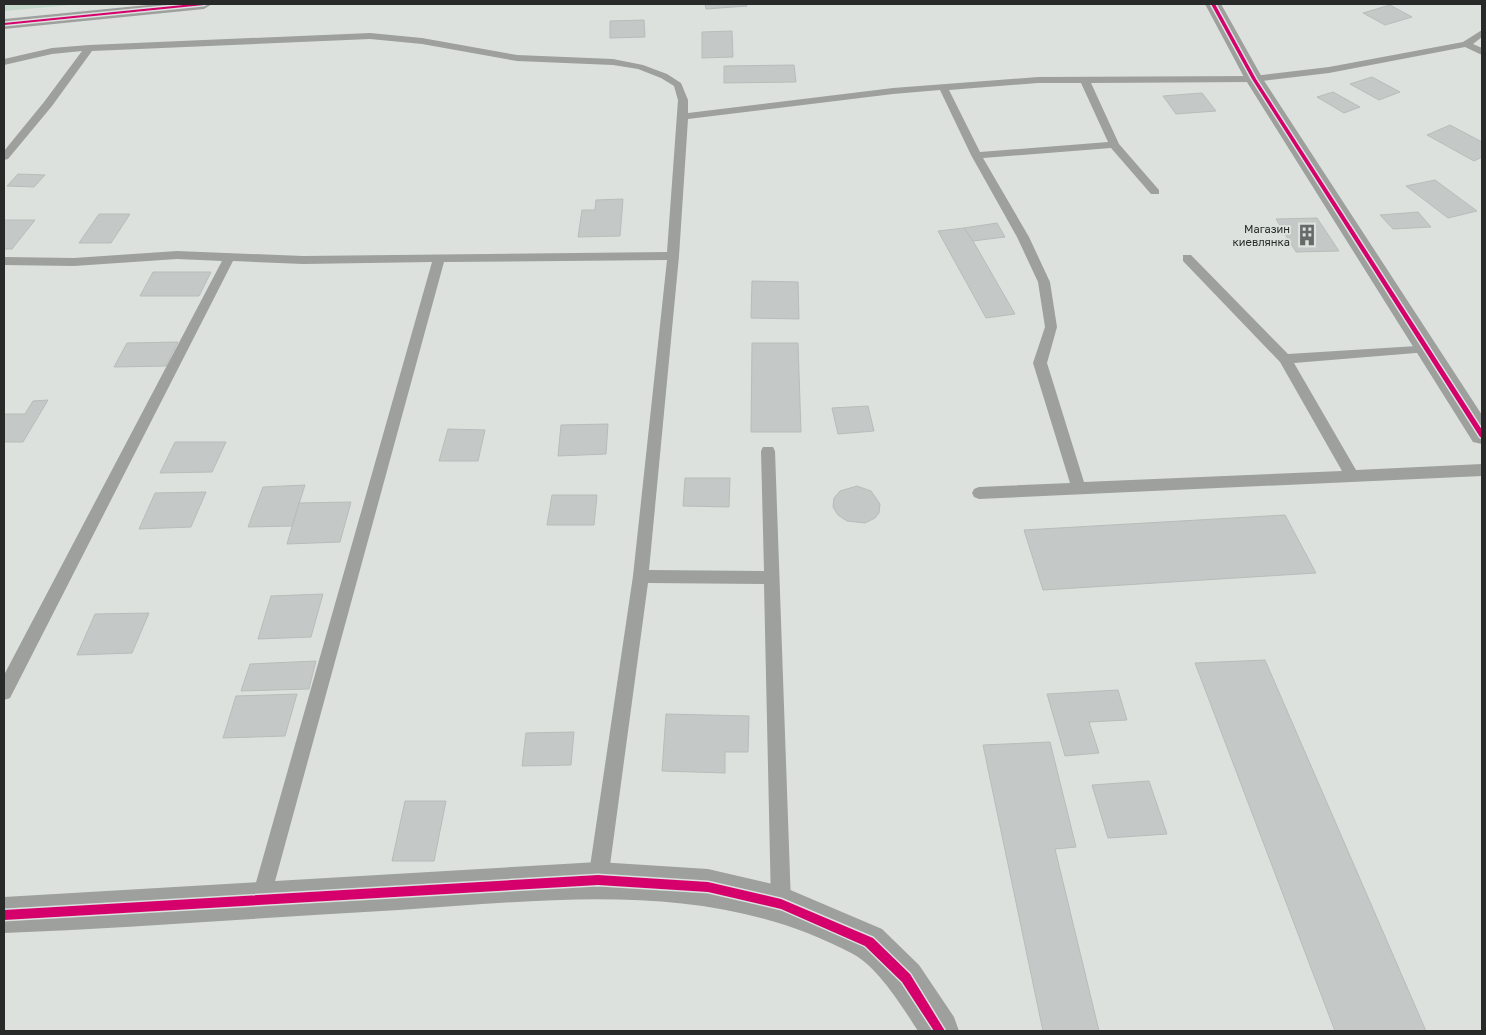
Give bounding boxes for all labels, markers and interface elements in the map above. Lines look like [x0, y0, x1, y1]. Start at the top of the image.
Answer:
place label: Магазин киевлянка [1233, 222, 1290, 248]
building icon: Магазин киевлянка [1294, 222, 1320, 248]

